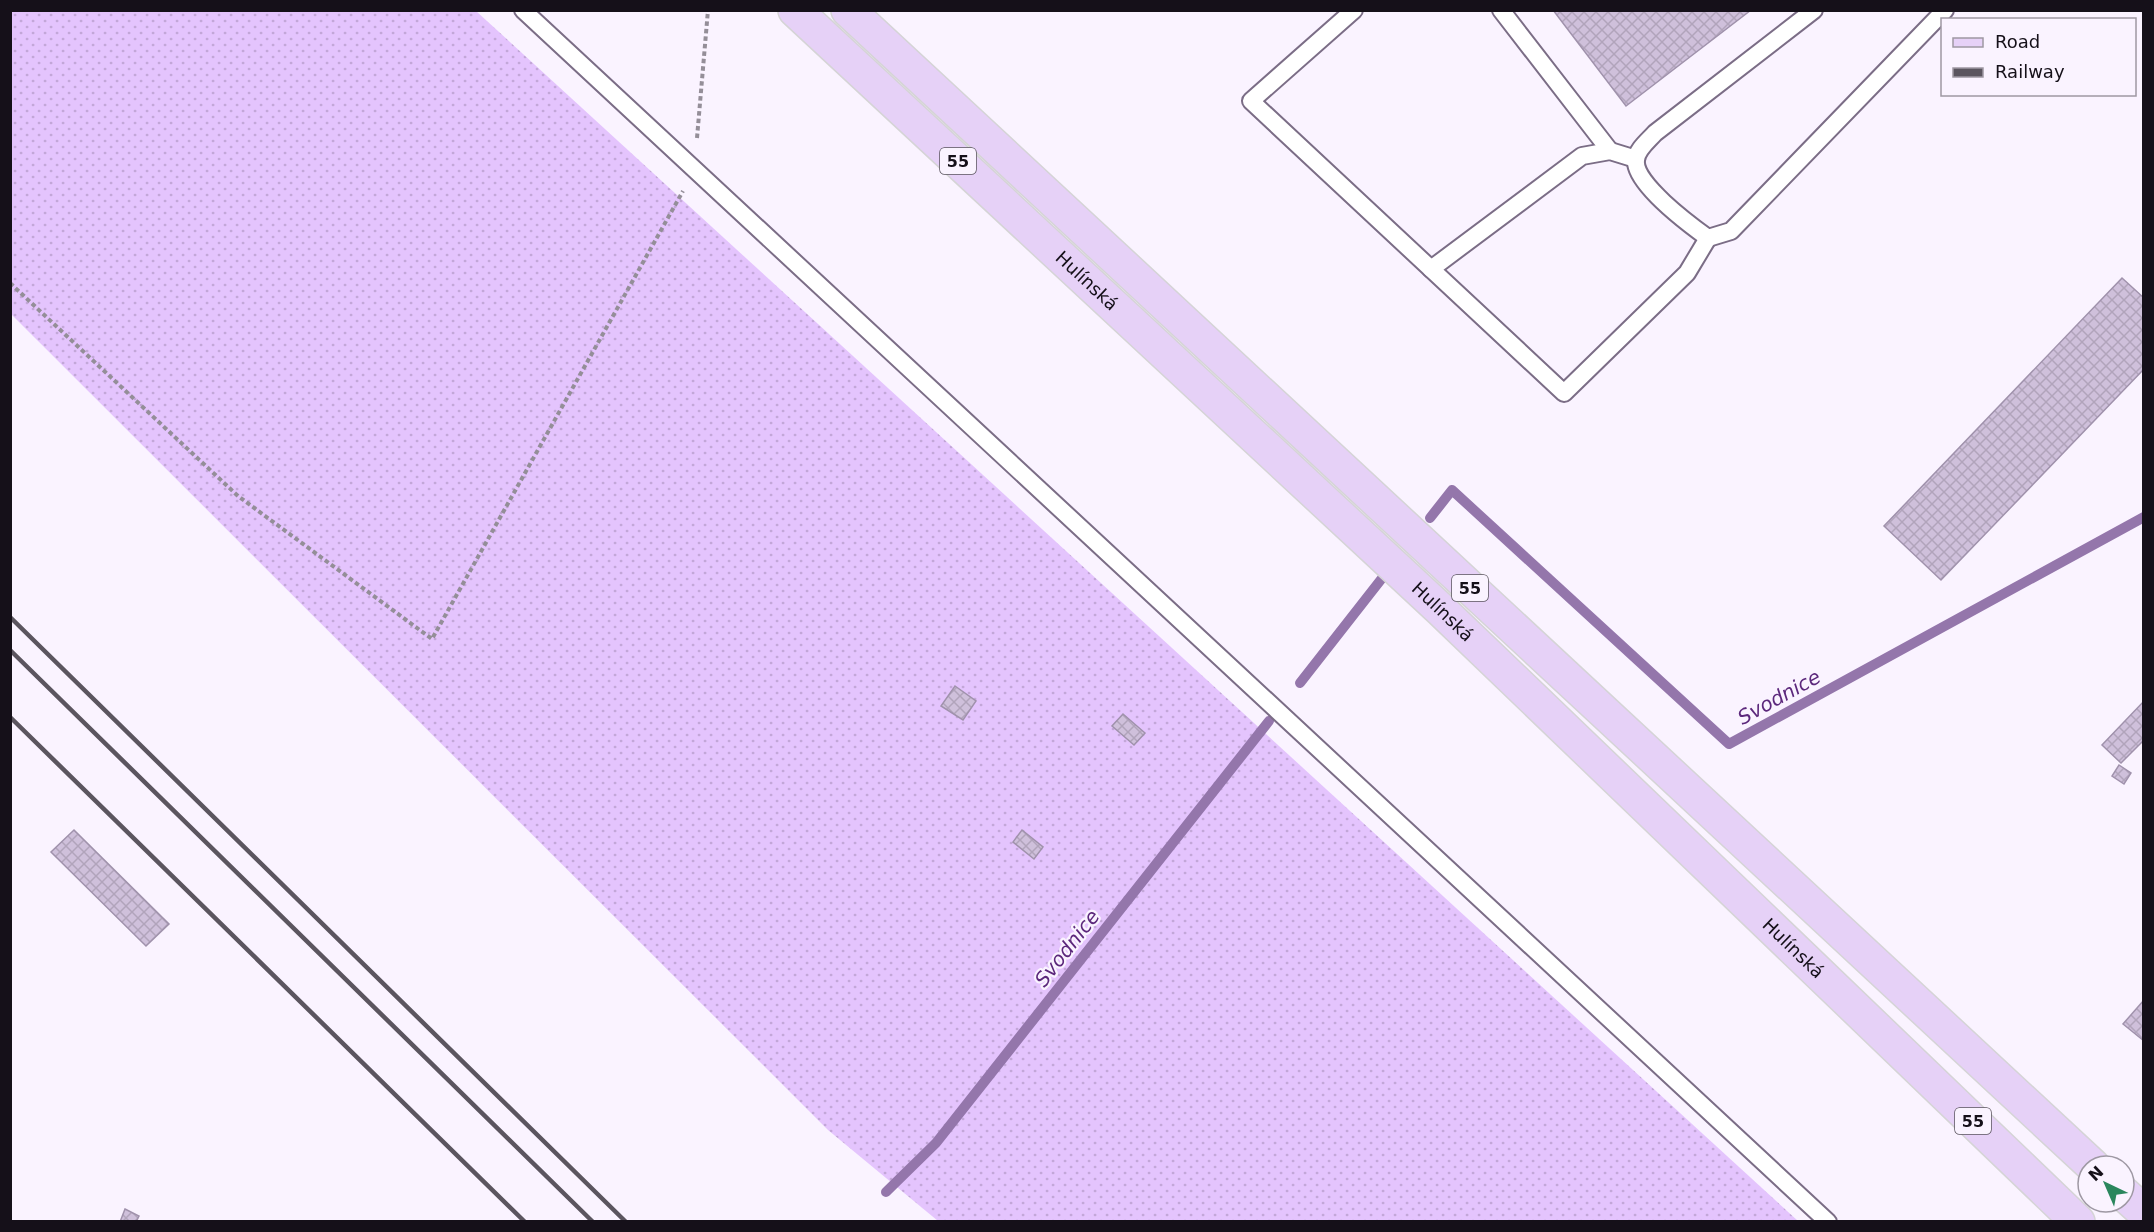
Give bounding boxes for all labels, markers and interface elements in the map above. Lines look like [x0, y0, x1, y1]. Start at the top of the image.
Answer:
legend [1941, 18, 2136, 96]
text: Road [1995, 31, 2040, 52]
text: Railway [1995, 61, 2065, 82]
road number: 55 [940, 148, 976, 174]
street label: Hulínská [1052, 247, 1122, 314]
road number: 55 [1452, 575, 1488, 601]
street label: Hulínská [1408, 577, 1478, 645]
water label: Svodnice [1733, 664, 1825, 730]
water label: Svodnice [1030, 905, 1104, 991]
street label: Hulínská [1758, 914, 1829, 982]
road number: 55 [1955, 1108, 1991, 1134]
north arrow [2076, 1154, 2136, 1214]
text: N [2085, 1162, 2107, 1185]

